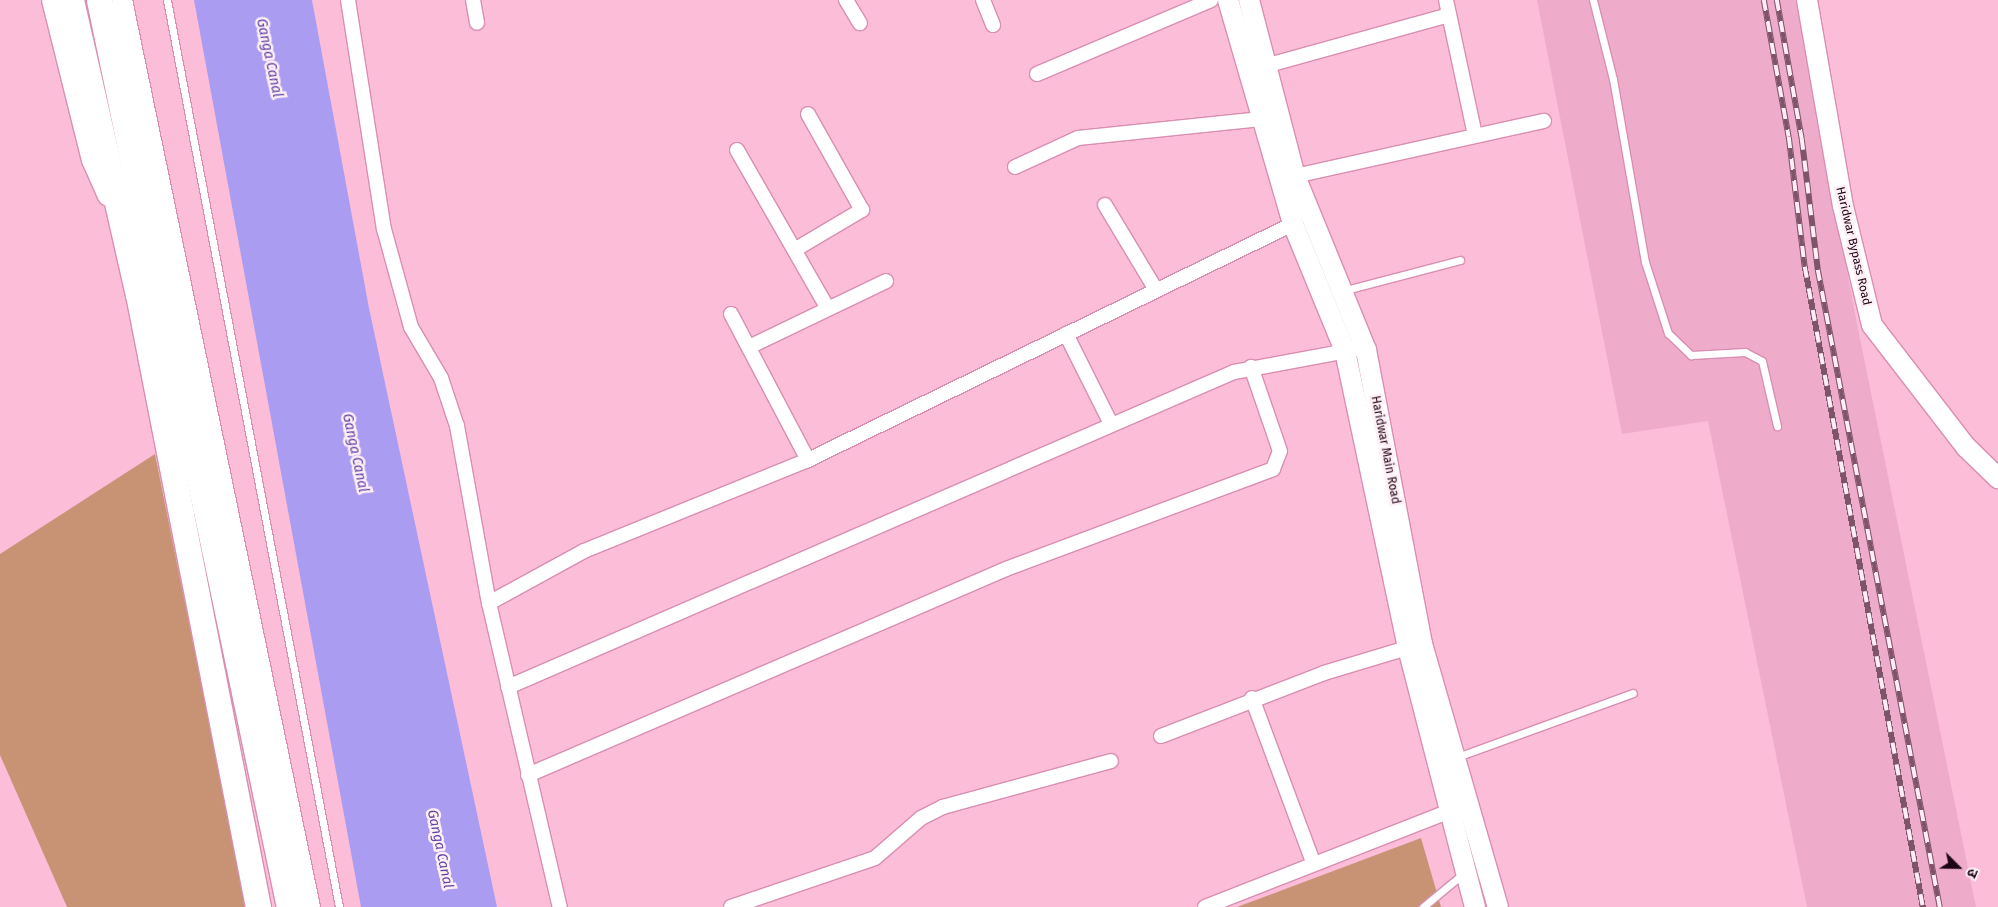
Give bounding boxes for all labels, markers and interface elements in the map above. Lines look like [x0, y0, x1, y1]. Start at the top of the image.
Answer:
water label: Ganga Canal [252, 17, 286, 99]
street label: Haridwar Bypass Road [1832, 185, 1874, 307]
street label: Haridwar Main Road [1367, 395, 1403, 505]
water label: Ganga Canal [338, 412, 372, 494]
water label: Ganga Canal [423, 808, 457, 890]
north arrow [1933, 842, 1983, 892]
text: उ [1963, 866, 1982, 880]

